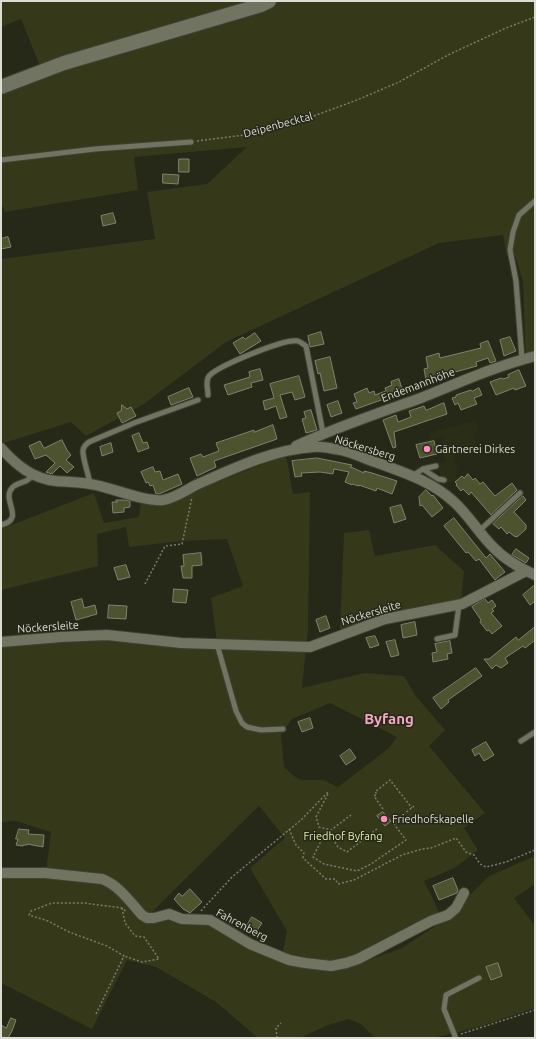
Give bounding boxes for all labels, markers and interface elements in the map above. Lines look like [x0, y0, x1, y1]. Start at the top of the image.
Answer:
street label: Deipenbecktal [242, 109, 314, 141]
street label: Endemannhöhe [379, 365, 457, 405]
street label: Nöckersberg [333, 433, 397, 463]
place label: Gärtnerei Dirkes [435, 442, 515, 456]
marker: Gärtnerei Dirkes [422, 444, 432, 454]
street label: Nöckersleite [340, 598, 402, 628]
street label: Nöckersleite [17, 618, 79, 636]
district label: Byfang [364, 710, 414, 728]
place label: Friedhofskapelle [392, 812, 474, 826]
marker: Friedhofskapelle [379, 814, 389, 824]
park label: Friedhof Byfang [303, 829, 383, 843]
street label: Fahrenberg [214, 906, 270, 944]

